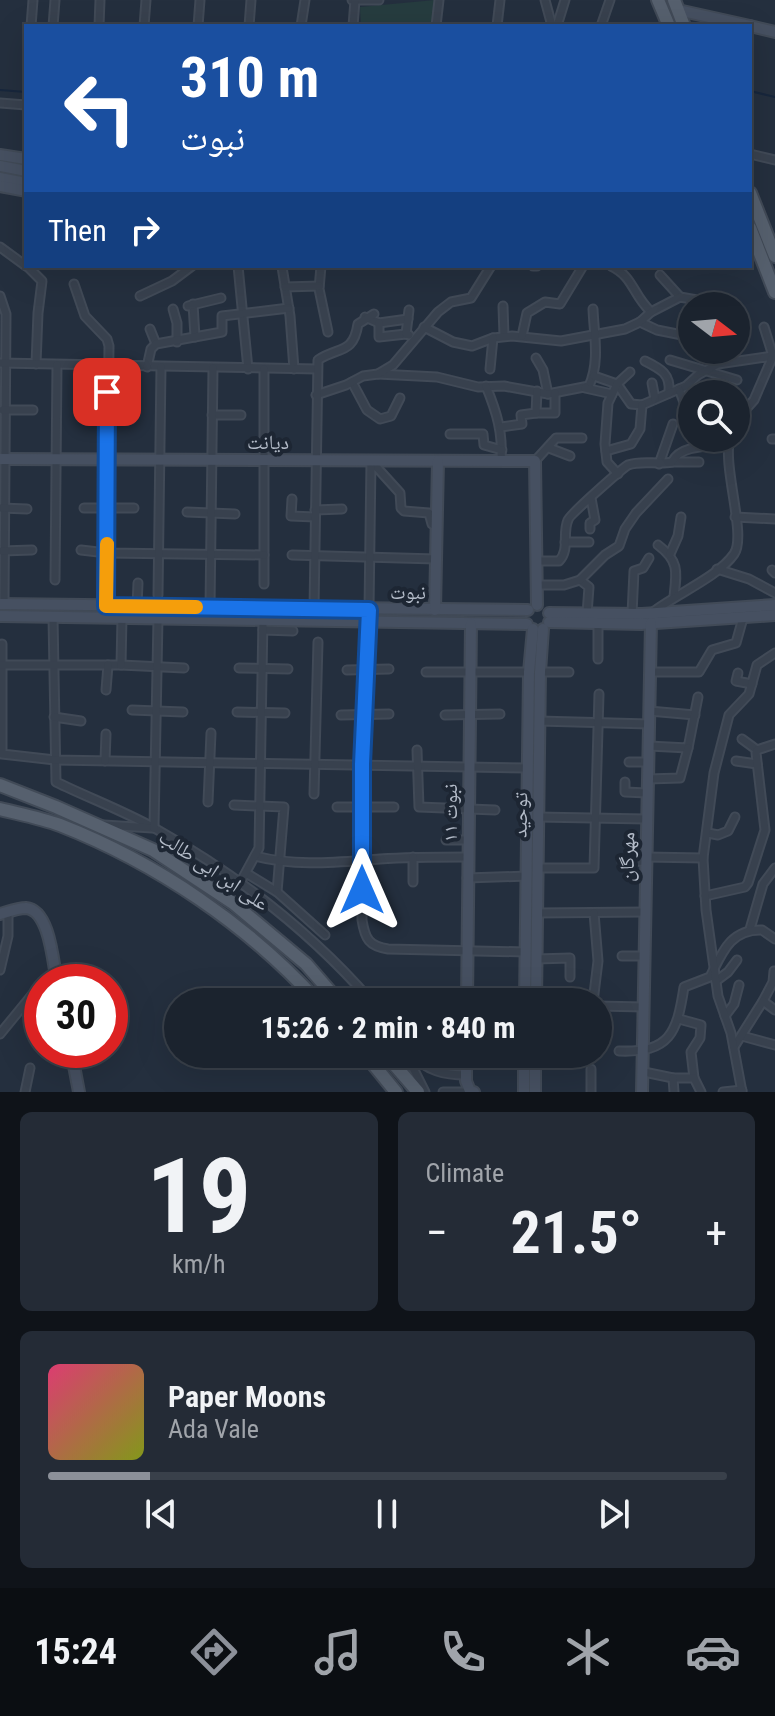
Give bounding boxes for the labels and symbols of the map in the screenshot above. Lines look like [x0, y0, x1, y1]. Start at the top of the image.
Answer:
north arrow [678, 292, 750, 364]
pin [73, 358, 141, 426]
street label: دیانت [247, 430, 289, 454]
street label: نبوت [390, 580, 426, 604]
street label: نبوت ۱۱ [438, 784, 462, 842]
street label: توحید [508, 792, 532, 838]
street label: علی ابن ابی طالب [155, 824, 273, 916]
street label: مهرگان [615, 832, 639, 882]
position arrow [320, 848, 404, 932]
speed limit sign: 30 [24, 964, 128, 1068]

